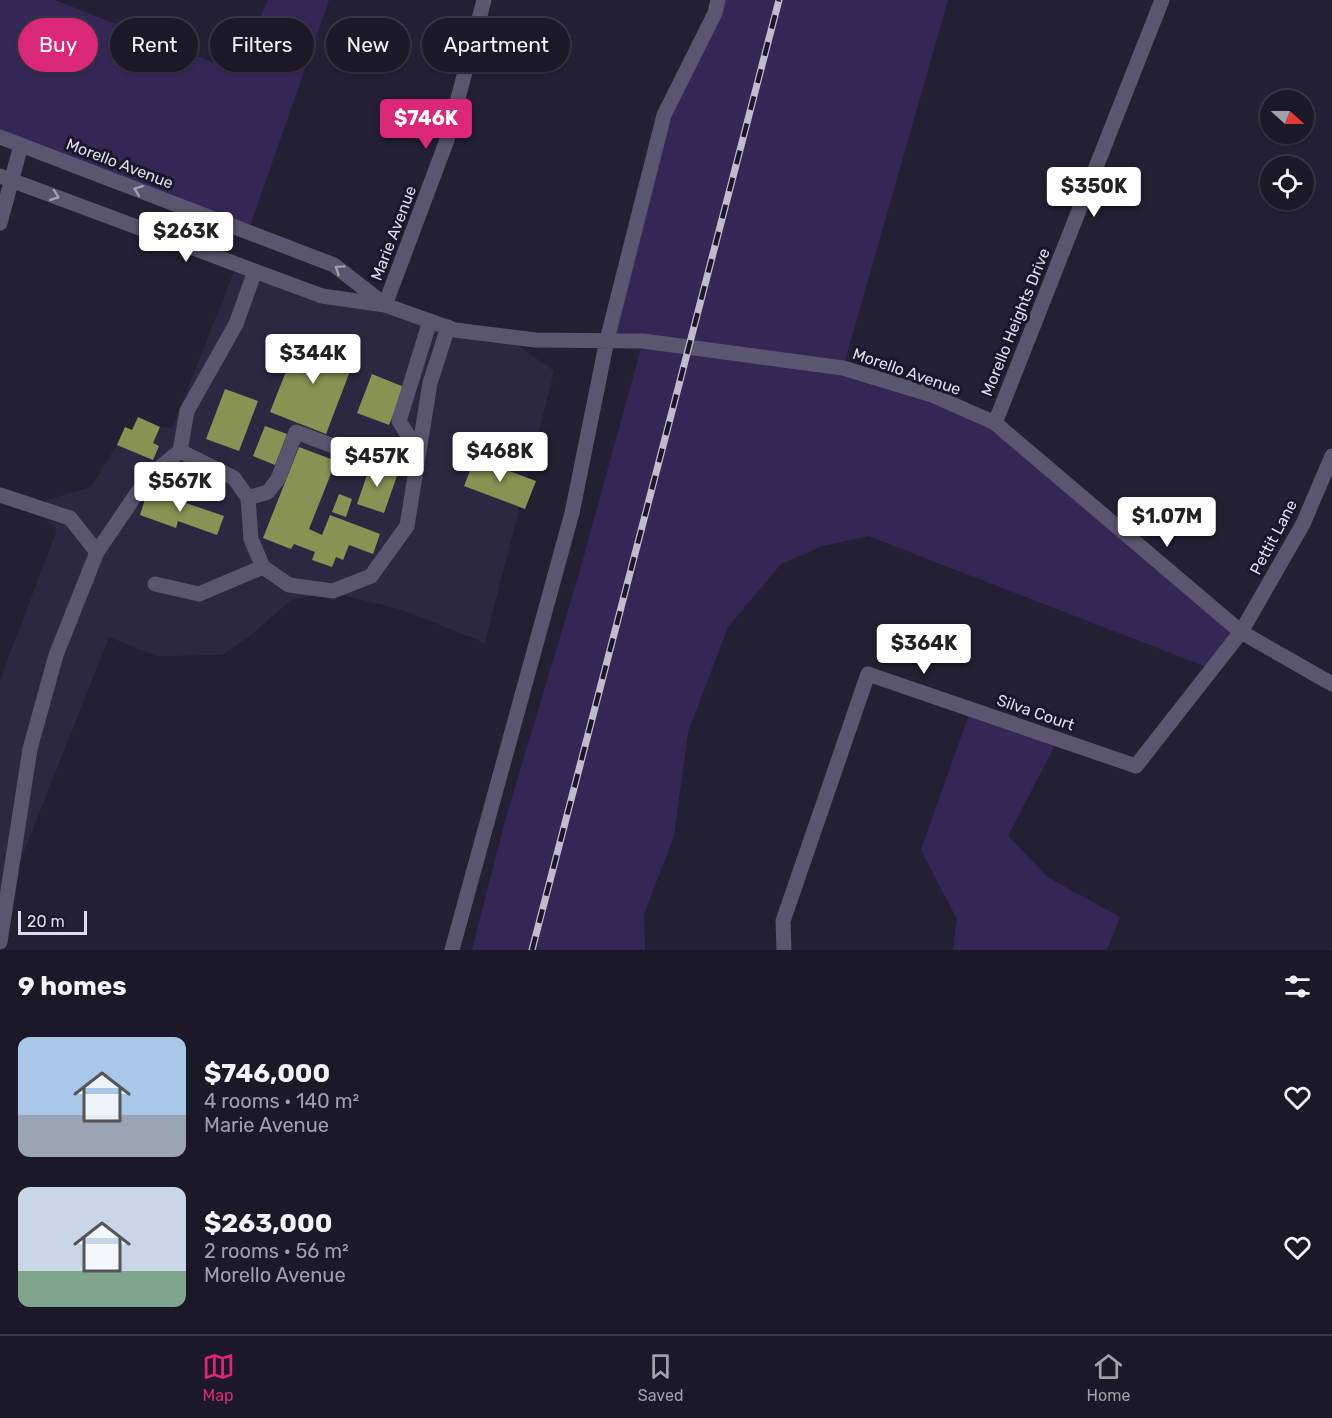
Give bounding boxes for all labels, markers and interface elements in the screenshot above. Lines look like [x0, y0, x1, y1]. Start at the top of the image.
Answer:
chip: Buy [18, 18, 98, 72]
chip: Rent [110, 18, 198, 72]
chip: Filters [210, 18, 314, 72]
chip: New [326, 18, 410, 72]
chip: Apartment [422, 18, 570, 72]
north arrow [1260, 90, 1314, 144]
map controls [1260, 90, 1314, 210]
pin: $746K [384, 99, 468, 150]
text: $746K [394, 106, 458, 130]
street label: Morello Avenue [64, 134, 176, 193]
button: locate [1260, 156, 1314, 210]
pin: $350K [1052, 167, 1136, 218]
text: $350K [1061, 174, 1127, 198]
street label: Marie Avenue [367, 183, 420, 283]
one-way arrow [133, 184, 144, 197]
one-way arrow [49, 189, 60, 202]
pin: $263K [144, 212, 228, 263]
text: $263K [153, 219, 219, 243]
street label: Morello Heights Drive [977, 245, 1054, 399]
one-way arrow [334, 265, 345, 276]
pin: $344K [271, 334, 355, 385]
text: $344K [279, 341, 347, 365]
street label: Morello Avenue [850, 344, 964, 399]
pin: $468K [458, 432, 542, 483]
pin: $457K [335, 437, 419, 488]
text: $468K [467, 439, 533, 463]
text: $457K [345, 444, 409, 468]
pin: $567K [138, 462, 222, 513]
text: $567K [148, 469, 212, 493]
street label: Pettit Lane [1246, 496, 1301, 578]
pin: $1.07M [1118, 497, 1216, 548]
text: $1.07M [1132, 504, 1202, 528]
pin: $364K [882, 624, 966, 675]
text: $364K [891, 631, 957, 655]
street label: Silva Court [995, 690, 1077, 735]
scale bar [18, 908, 87, 936]
text: 20 m [27, 912, 65, 931]
icon: filters [1281, 970, 1314, 1003]
text: 9 homes [18, 971, 127, 1002]
text: $746,000 [204, 1058, 330, 1089]
icon: home [66, 1061, 138, 1133]
icon: heart [1281, 1081, 1314, 1114]
text: 4 rooms · 140 m² [204, 1089, 359, 1113]
text: Marie Avenue [204, 1113, 329, 1137]
text: $263,000 [204, 1208, 332, 1239]
icon: home [66, 1211, 138, 1283]
icon: heart [1281, 1231, 1314, 1264]
text: 2 rooms · 56 m² [204, 1239, 349, 1263]
text: Morello Avenue [204, 1263, 346, 1287]
tab: Map [202, 1350, 235, 1405]
tab: Saved [638, 1350, 683, 1405]
tab: Home [1087, 1350, 1130, 1405]

